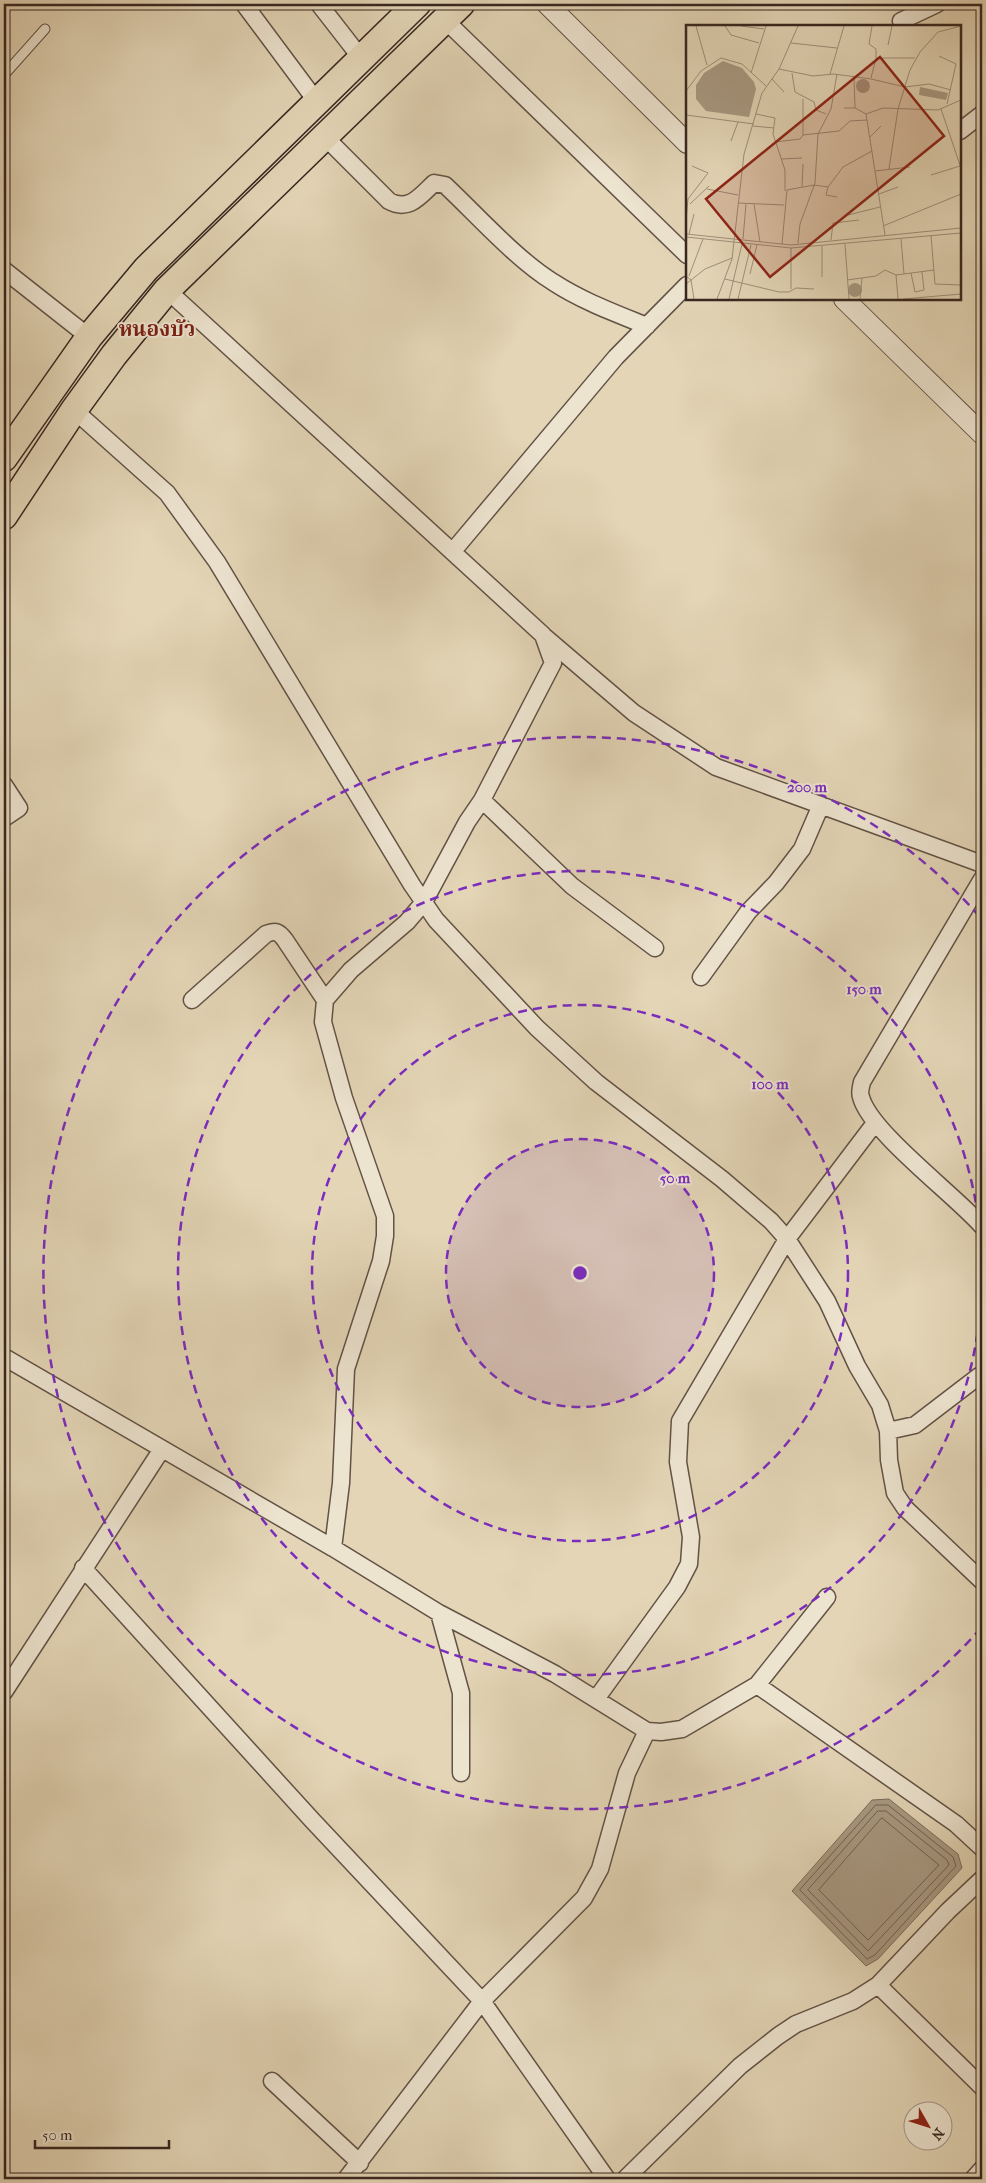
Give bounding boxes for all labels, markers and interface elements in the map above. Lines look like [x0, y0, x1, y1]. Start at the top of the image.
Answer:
inset map [686, 25, 961, 300]
district label: หนองบัว [119, 317, 195, 341]
text: 200 m [787, 778, 827, 796]
text: 150 m [846, 980, 882, 998]
text: 100 m [751, 1075, 789, 1093]
text: 50 m [660, 1169, 691, 1187]
centre of rings [571, 1264, 589, 1282]
north arrow [904, 2100, 954, 2150]
scale bar [35, 2118, 169, 2150]
text: N [928, 2124, 948, 2144]
text: 50 m [42, 2126, 73, 2144]

